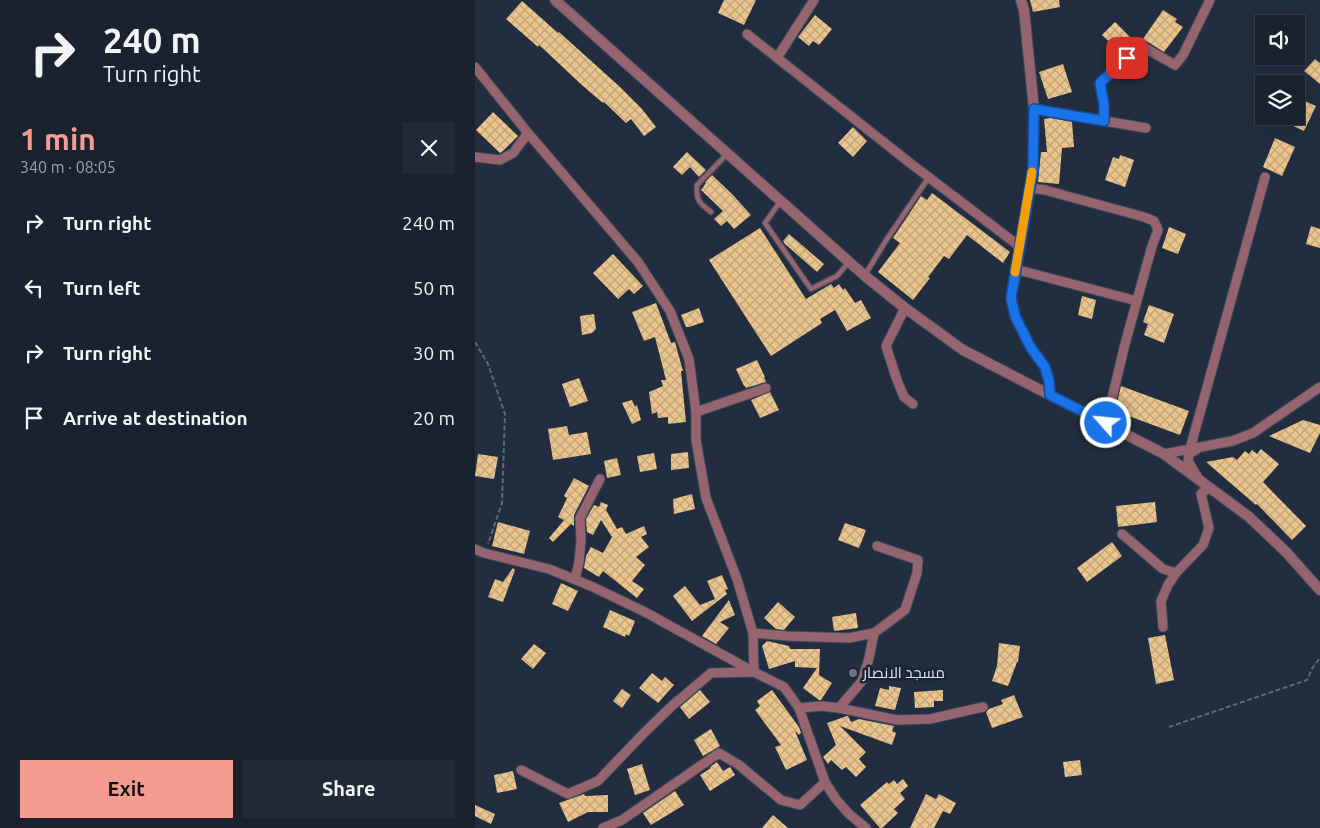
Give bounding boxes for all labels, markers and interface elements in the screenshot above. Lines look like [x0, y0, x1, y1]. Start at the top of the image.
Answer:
map controls [1255, 15, 1305, 125]
button: sound [1255, 15, 1305, 65]
icon: right [20, 20, 85, 85]
text: 240 m [103, 20, 201, 60]
pin [1106, 37, 1148, 79]
icon: arrive [1113, 44, 1141, 72]
text: Turn right [103, 61, 201, 86]
button: layers [1255, 75, 1305, 125]
text: 1 min [20, 122, 96, 156]
button: close [403, 122, 455, 174]
text: 340 m · 08:05 [20, 158, 116, 176]
icon: right [20, 209, 48, 237]
text: Turn right [63, 212, 151, 234]
text: 240 m [402, 212, 455, 234]
icon: left [20, 274, 48, 302]
text: Turn left [63, 277, 141, 299]
text: 50 m [413, 277, 455, 299]
icon: right [20, 339, 48, 367]
text: Turn right [63, 342, 151, 364]
text: 30 m [413, 342, 455, 364]
position arrow [1079, 396, 1131, 448]
icon: arrive [20, 404, 48, 432]
text: Arrive at destination [63, 407, 248, 429]
text: 20 m [413, 407, 455, 429]
place label: مسجد الانصار [862, 664, 945, 682]
marker: مسجد الانصار [847, 667, 859, 679]
button: Exit [20, 760, 233, 818]
button: Share [243, 760, 455, 818]

